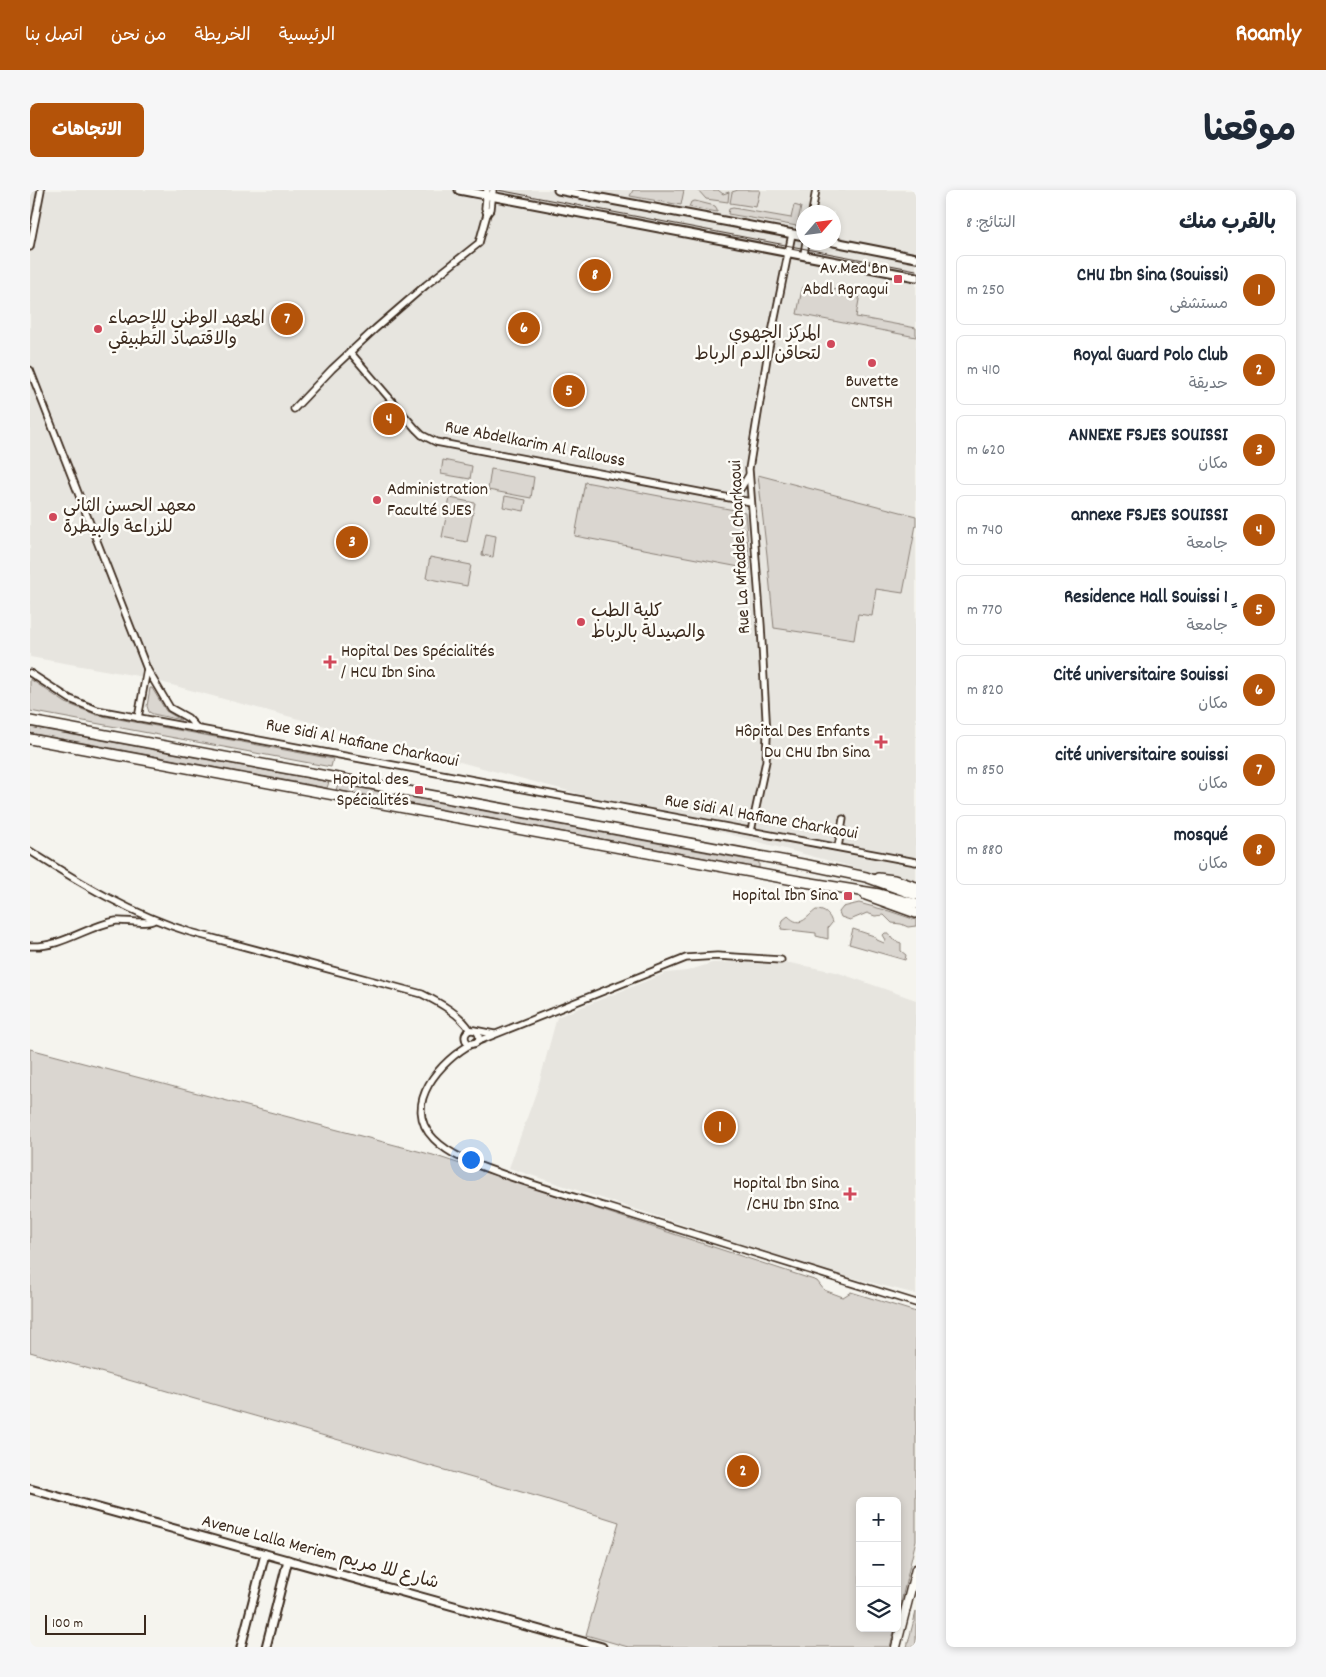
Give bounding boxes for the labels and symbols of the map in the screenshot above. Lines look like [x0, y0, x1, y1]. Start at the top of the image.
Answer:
north arrow [796, 205, 841, 250]
pin: 8 [579, 256, 611, 294]
place label: Av.Med Bn Abdl Rgragui [803, 257, 888, 303]
marker: Av.Med Bn Abdl Rgragui [892, 273, 904, 285]
pin: 7 [271, 300, 303, 338]
place label: المعهد الوطني للإحصاء والاقتصاد التطبيقي [108, 307, 265, 354]
pin: 6 [508, 309, 540, 347]
place label: المركز الجهوي لتحاقن الدم الرباط [695, 322, 821, 368]
marker: المعهد الوطني للإحصاء والاقتصاد التطبيقي [92, 323, 104, 335]
marker: المركز الجهوي لتحاقن الدم الرباط [825, 338, 837, 350]
marker: Buvette CNTSH [866, 357, 878, 369]
place label: Buvette CNTSH [846, 370, 899, 416]
pin: 5 [553, 372, 585, 410]
pin: 4 [373, 400, 405, 438]
street label: Rue Abdelkarim Al Fallouss [443, 415, 627, 475]
street label: Rue La Mfaddel Charkaoui [724, 459, 758, 635]
place label: Administration Faculté SJES [387, 478, 488, 524]
marker: Administration Faculté SJES [371, 494, 383, 506]
place label: معهد الحسن الثاني للزراعة والبيطرة [63, 495, 196, 541]
marker: معهد الحسن الثاني للزراعة والبيطرة [47, 511, 59, 523]
pin: 3 [336, 523, 368, 561]
place label: كلية الطب والصيدلة بالرباط [591, 600, 706, 646]
marker: كلية الطب والصيدلة بالرباط [575, 616, 587, 628]
place label: Hopital Des Spécialités / HCU Ibn Sina [341, 640, 495, 686]
marker: Hopital Des Spécialités / HCU Ibn Sina [323, 655, 337, 669]
street label: Rue Sidi Al Hafiane Charkaoui [264, 713, 460, 775]
place label: Hôpital Des Enfants Du CHU Ibn Sina [735, 720, 871, 766]
marker: Hôpital Des Enfants Du CHU Ibn Sina [874, 735, 888, 749]
place label: Hopital des Spécialités [333, 768, 409, 814]
marker: Hopital des Spécialités [413, 784, 425, 796]
street label: Rue Sidi Al Hafiane Charkaoui [662, 789, 860, 847]
place label: Hopital Ibn Sina [732, 884, 839, 909]
marker: Hopital Ibn Sina [842, 890, 854, 902]
pin: 1 [704, 1108, 736, 1146]
your location [458, 1147, 484, 1173]
place label: Hopital Ibn Sina /CHU Ibn SIna [733, 1172, 840, 1218]
marker: Hopital Ibn Sina /CHU Ibn SIna [843, 1187, 857, 1201]
pin: 2 [727, 1452, 759, 1490]
street label: Avenue Lalla Meriem شارع للا مريم [199, 1509, 441, 1597]
scale bar [45, 1612, 146, 1635]

